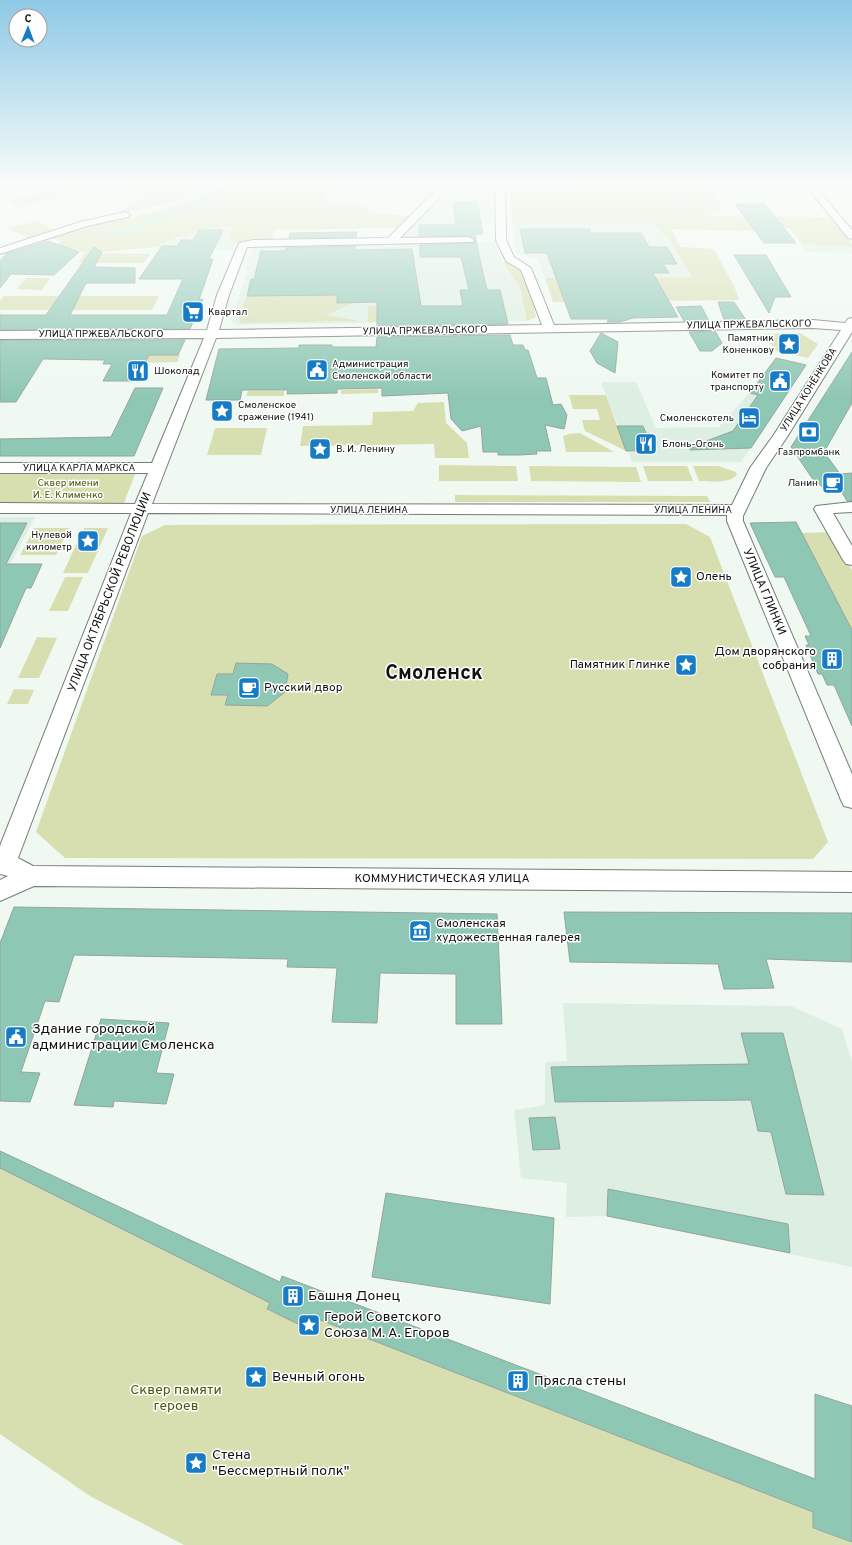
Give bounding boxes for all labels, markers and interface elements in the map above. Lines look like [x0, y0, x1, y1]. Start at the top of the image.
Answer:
north arrow [8, 8, 48, 48]
text: С [25, 12, 32, 26]
supermarket icon: Квартал [180, 299, 206, 325]
place label: Квартал [208, 306, 247, 319]
street label: УЛИЦА ПРЖЕВАЛЬСКОГО [686, 317, 812, 333]
street label: УЛИЦА ПРЖЕВАЛЬСКОГО [362, 323, 488, 339]
street label: УЛИЦА ПРЖЕВАЛЬСКОГО [38, 328, 164, 341]
place icon: Памятник Коненкову [776, 331, 802, 357]
place label: Памятник Коненкову [723, 332, 774, 357]
street label: УЛИЦА КОНЁНКОВА [778, 345, 840, 434]
public building icon: Администрация Смоленской области [304, 357, 330, 383]
restaurant icon: Шоколад [125, 358, 151, 384]
place label: Администрация Смоленской области [332, 358, 431, 383]
place label: Шоколад [154, 365, 200, 378]
public building icon: Комитет по транспорту [767, 368, 793, 394]
place label: Комитет по транспорту [710, 369, 764, 394]
place icon: Смоленское сражение (1941) [209, 398, 235, 424]
place label: Смоленское сражение (1941) [238, 399, 314, 424]
hotel icon: Смоленскотель [736, 405, 762, 431]
place label: Смоленскотель [660, 412, 734, 425]
bank icon: Газпромбанк [796, 419, 822, 445]
restaurant icon: Блонь-Огонь [633, 431, 659, 457]
place icon: В. И. Ленину [307, 436, 333, 462]
place label: Блонь-Огонь [662, 438, 724, 451]
place label: В. И. Ленину [336, 443, 395, 456]
place label: Газпромбанк [778, 446, 841, 459]
street label: УЛИЦА КАРЛА МАРКСА [23, 462, 136, 475]
cafe icon: Ланин [820, 470, 846, 496]
park label: Сквер имени И. Е. Клименко [33, 477, 104, 502]
place label: Ланин [787, 477, 818, 490]
street label: УЛИЦА ОКТЯБРЬСКОЙ РЕВОЛЮЦИИ [64, 490, 156, 694]
street label: УЛИЦА ЛЕНИНА [330, 504, 408, 517]
street label: УЛИЦА ЛЕНИНА [654, 504, 732, 517]
place icon: Нулевой километр [75, 528, 101, 554]
place label: Нулевой километр [26, 529, 72, 554]
street label: УЛИЦА ГЛИНКИ [739, 546, 789, 638]
place icon: Олень [668, 564, 694, 590]
place label: Олень [696, 569, 732, 585]
place label: Дом дворянского собрания [715, 644, 816, 674]
building icon: Дом дворянского собрания [819, 646, 845, 672]
place icon: Памятник Глинке [673, 652, 699, 678]
place label: Памятник Глинке [570, 657, 670, 673]
district label: Смоленск [385, 661, 483, 687]
cafe icon: Русский двор [236, 675, 262, 701]
place label: Русский двор [264, 680, 343, 696]
street label: КОММУНИСТИЧЕСКАЯ УЛИЦА [354, 871, 530, 887]
place label: Смоленская художественная галерея [436, 916, 580, 946]
museum icon: Смоленская художественная галерея [407, 918, 433, 944]
place label: Здание городской администрации Смоленска [32, 1021, 214, 1054]
public building icon: Здание городской администрации Смоленска [3, 1024, 29, 1050]
building icon: Башня Донец [280, 1283, 306, 1309]
place label: Башня Донец [308, 1288, 400, 1305]
place label: Герой Советского Союза М. А. Егоров [324, 1309, 450, 1342]
place icon: Герой Советского Союза М. А. Егоров [296, 1312, 322, 1338]
place icon: Вечный огонь [243, 1364, 269, 1390]
building icon: Прясла стены [505, 1368, 531, 1394]
place label: Вечный огонь [272, 1369, 365, 1386]
place label: Прясла стены [534, 1373, 626, 1390]
park label: Сквер памяти героев [130, 1382, 222, 1415]
place label: Стена "Бессмертный полк" [212, 1447, 349, 1480]
place icon: Стена "Бессмертный полк" [183, 1450, 209, 1476]

